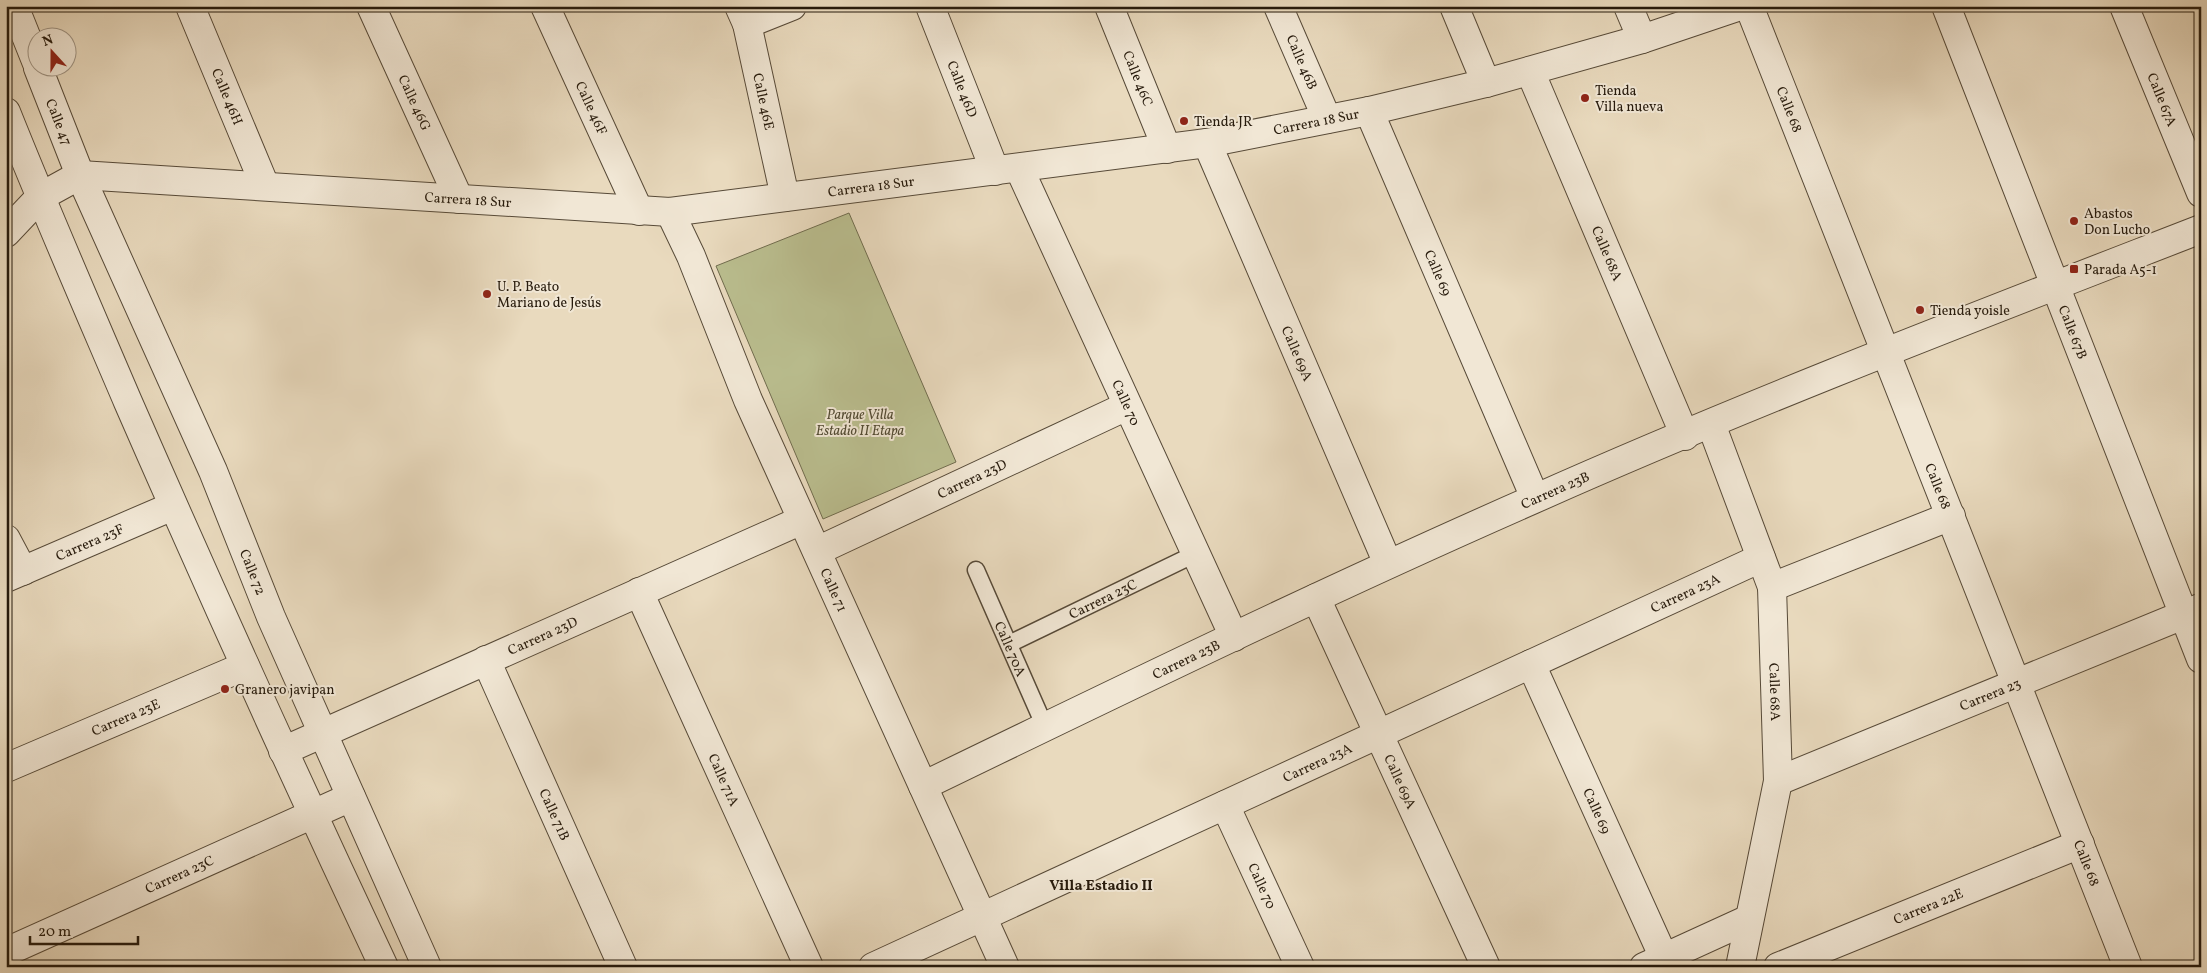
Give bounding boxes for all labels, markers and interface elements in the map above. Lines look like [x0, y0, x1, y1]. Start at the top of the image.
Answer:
north arrow [28, 28, 78, 78]
text: N [40, 31, 56, 52]
street label: Calle 46B [1281, 32, 1321, 93]
street label: Calle 46C [1117, 48, 1157, 109]
street label: Calle 46D [941, 58, 981, 121]
street label: Calle 46H [206, 66, 247, 128]
street label: Calle 67A [2142, 70, 2181, 130]
street label: Calle 46G [393, 72, 435, 134]
street label: Calle 46E [747, 72, 778, 132]
street label: Calle 46F [570, 79, 611, 138]
place label: Tienda Villa nueva [1595, 82, 1663, 117]
street label: Calle 68 [1771, 84, 1806, 136]
marker: Tienda Villa nueva [1579, 92, 1591, 104]
street label: Calle 47 [40, 96, 76, 149]
street label: Carrera 18 Sur [1272, 105, 1361, 141]
place label: Tienda JR [1194, 113, 1253, 132]
marker: Tienda JR [1178, 115, 1190, 127]
street label: Carrera 18 Sur [827, 173, 916, 203]
street label: Carrera 18 Sur [424, 189, 512, 213]
place label: Abastos Don Lucho [2084, 205, 2150, 240]
marker: Abastos Don Lucho [2068, 215, 2080, 227]
street label: Calle 68A [1586, 223, 1626, 284]
street label: Calle 69 [1419, 247, 1455, 299]
place label: Parada A5-1 [2084, 261, 2157, 280]
marker: Parada A5-1 [2068, 263, 2080, 275]
place label: U. P. Beato Mariano de Jesús [497, 278, 601, 313]
marker: U. P. Beato Mariano de Jesús [481, 288, 493, 300]
place label: Tienda yoisle [1930, 302, 2010, 321]
street label: Calle 67B [2053, 303, 2091, 362]
marker: Tienda yoisle [1914, 304, 1926, 316]
street label: Calle 69A [1276, 323, 1316, 385]
street label: Calle 70 [1106, 377, 1144, 429]
park label: Parque Villa Estadio II Etapa [816, 406, 905, 441]
street label: Carrera 23D [935, 455, 1010, 504]
street label: Calle 68 [1919, 461, 1955, 512]
street label: Carrera 23B [1518, 468, 1593, 515]
street label: Carrera 23F [53, 520, 127, 566]
street label: Calle 72 [234, 547, 269, 598]
street label: Calle 71 [814, 565, 851, 615]
street label: Carrera 23A [1648, 570, 1724, 619]
street label: Carrera 23C [1066, 575, 1141, 625]
street label: Carrera 23D [505, 613, 581, 661]
street label: Calle 70A [989, 619, 1030, 680]
street label: Carrera 23B [1150, 636, 1224, 685]
street label: Calle 68A [1763, 663, 1784, 721]
street label: Carrera 23 [1957, 675, 2024, 717]
place label: Granero javipan [235, 681, 335, 700]
marker: Granero javipan [219, 683, 231, 695]
street label: Carrera 23E [89, 695, 163, 741]
street label: Carrera 23A [1280, 740, 1356, 788]
street label: Calle 71A [702, 751, 743, 810]
street label: Calle 69A [1378, 752, 1420, 813]
street label: Calle 69 [1577, 785, 1615, 837]
street label: Calle 71B [534, 786, 573, 844]
street label: Calle 68 [2068, 837, 2103, 889]
street label: Carrera 23C [142, 852, 217, 899]
street label: Calle 70 [1242, 860, 1280, 912]
district label: Villa Estadio II [1049, 876, 1153, 897]
street label: Carrera 22E [1891, 885, 1966, 930]
scale bar [30, 913, 138, 945]
text: 20 m [38, 922, 71, 943]

